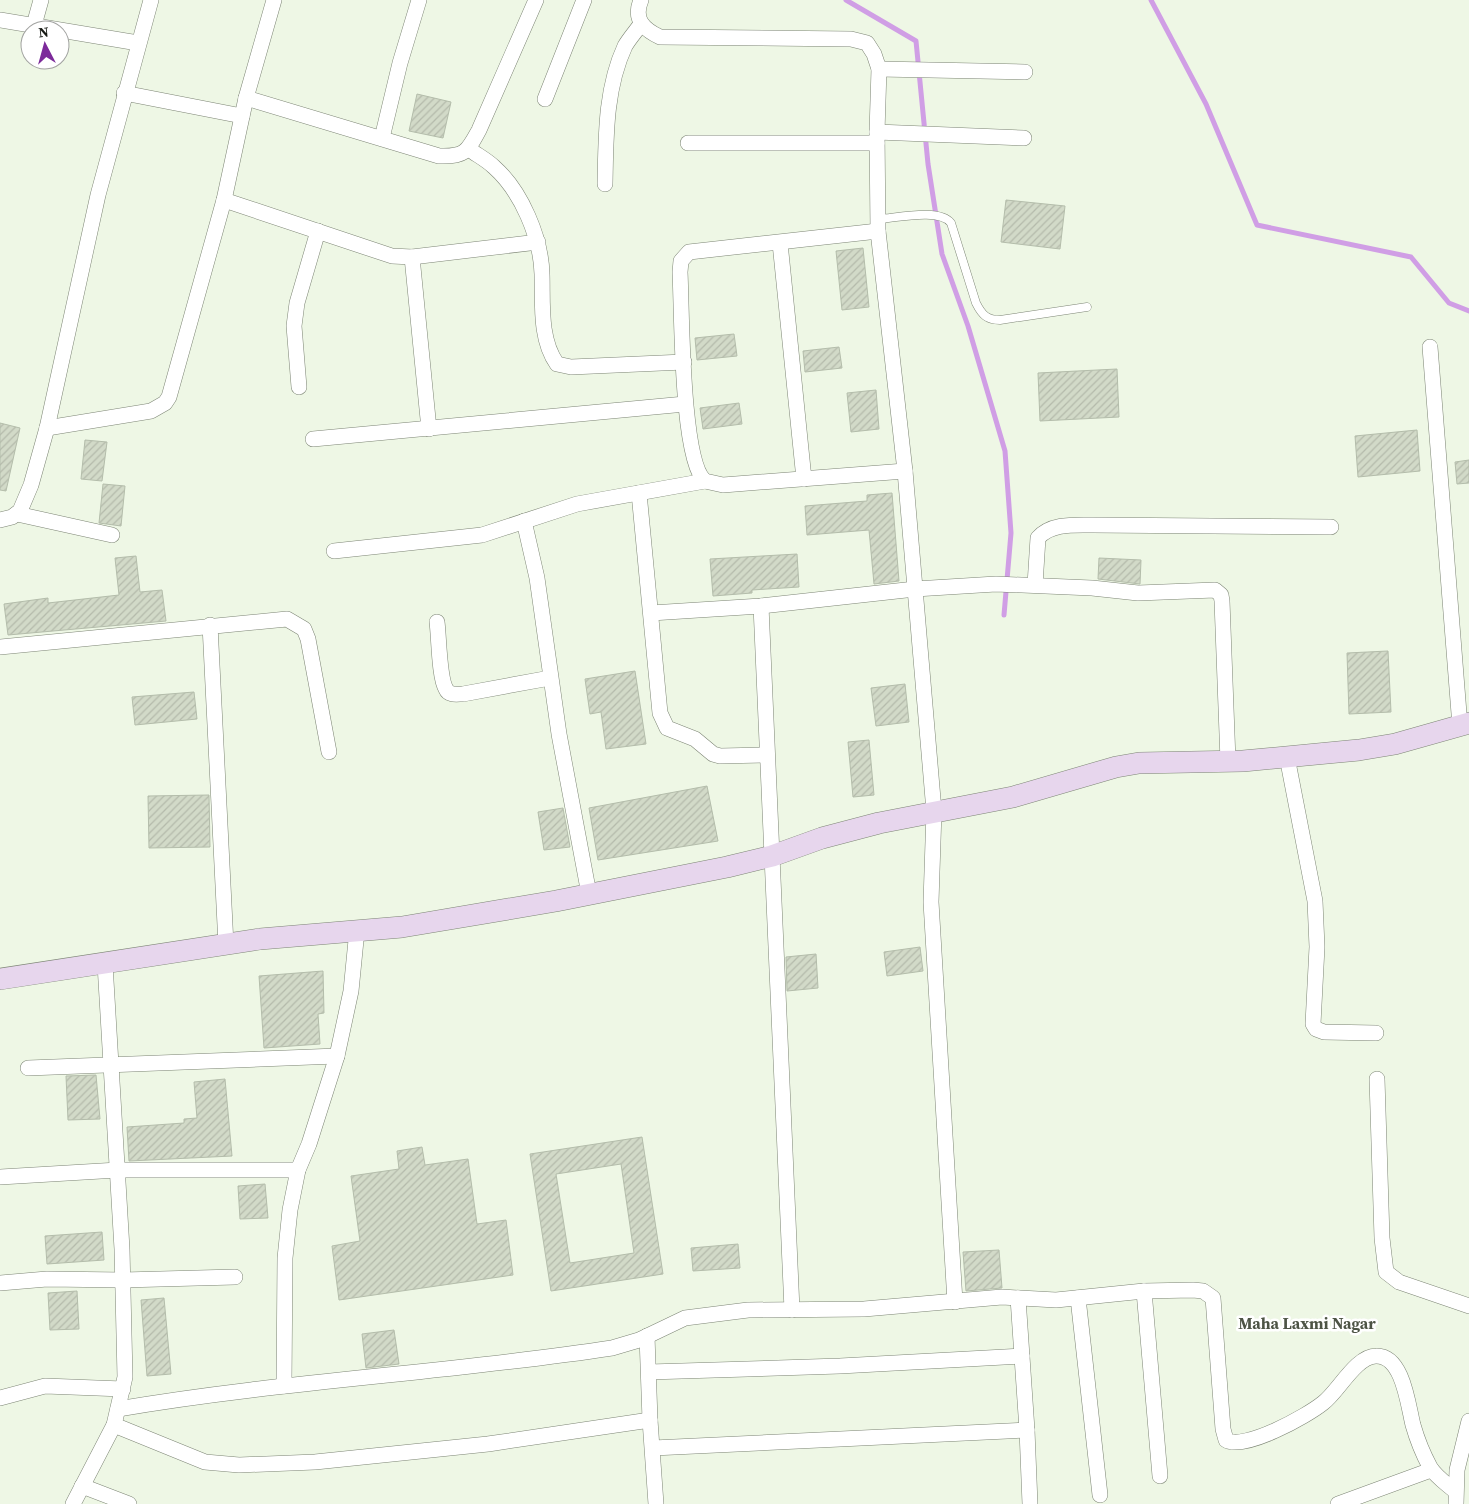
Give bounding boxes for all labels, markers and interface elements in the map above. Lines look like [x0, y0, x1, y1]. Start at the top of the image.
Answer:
north arrow [20, 20, 70, 70]
text: N [38, 22, 50, 43]
district label: Maha Laxmi Nagar [1238, 1312, 1376, 1334]

